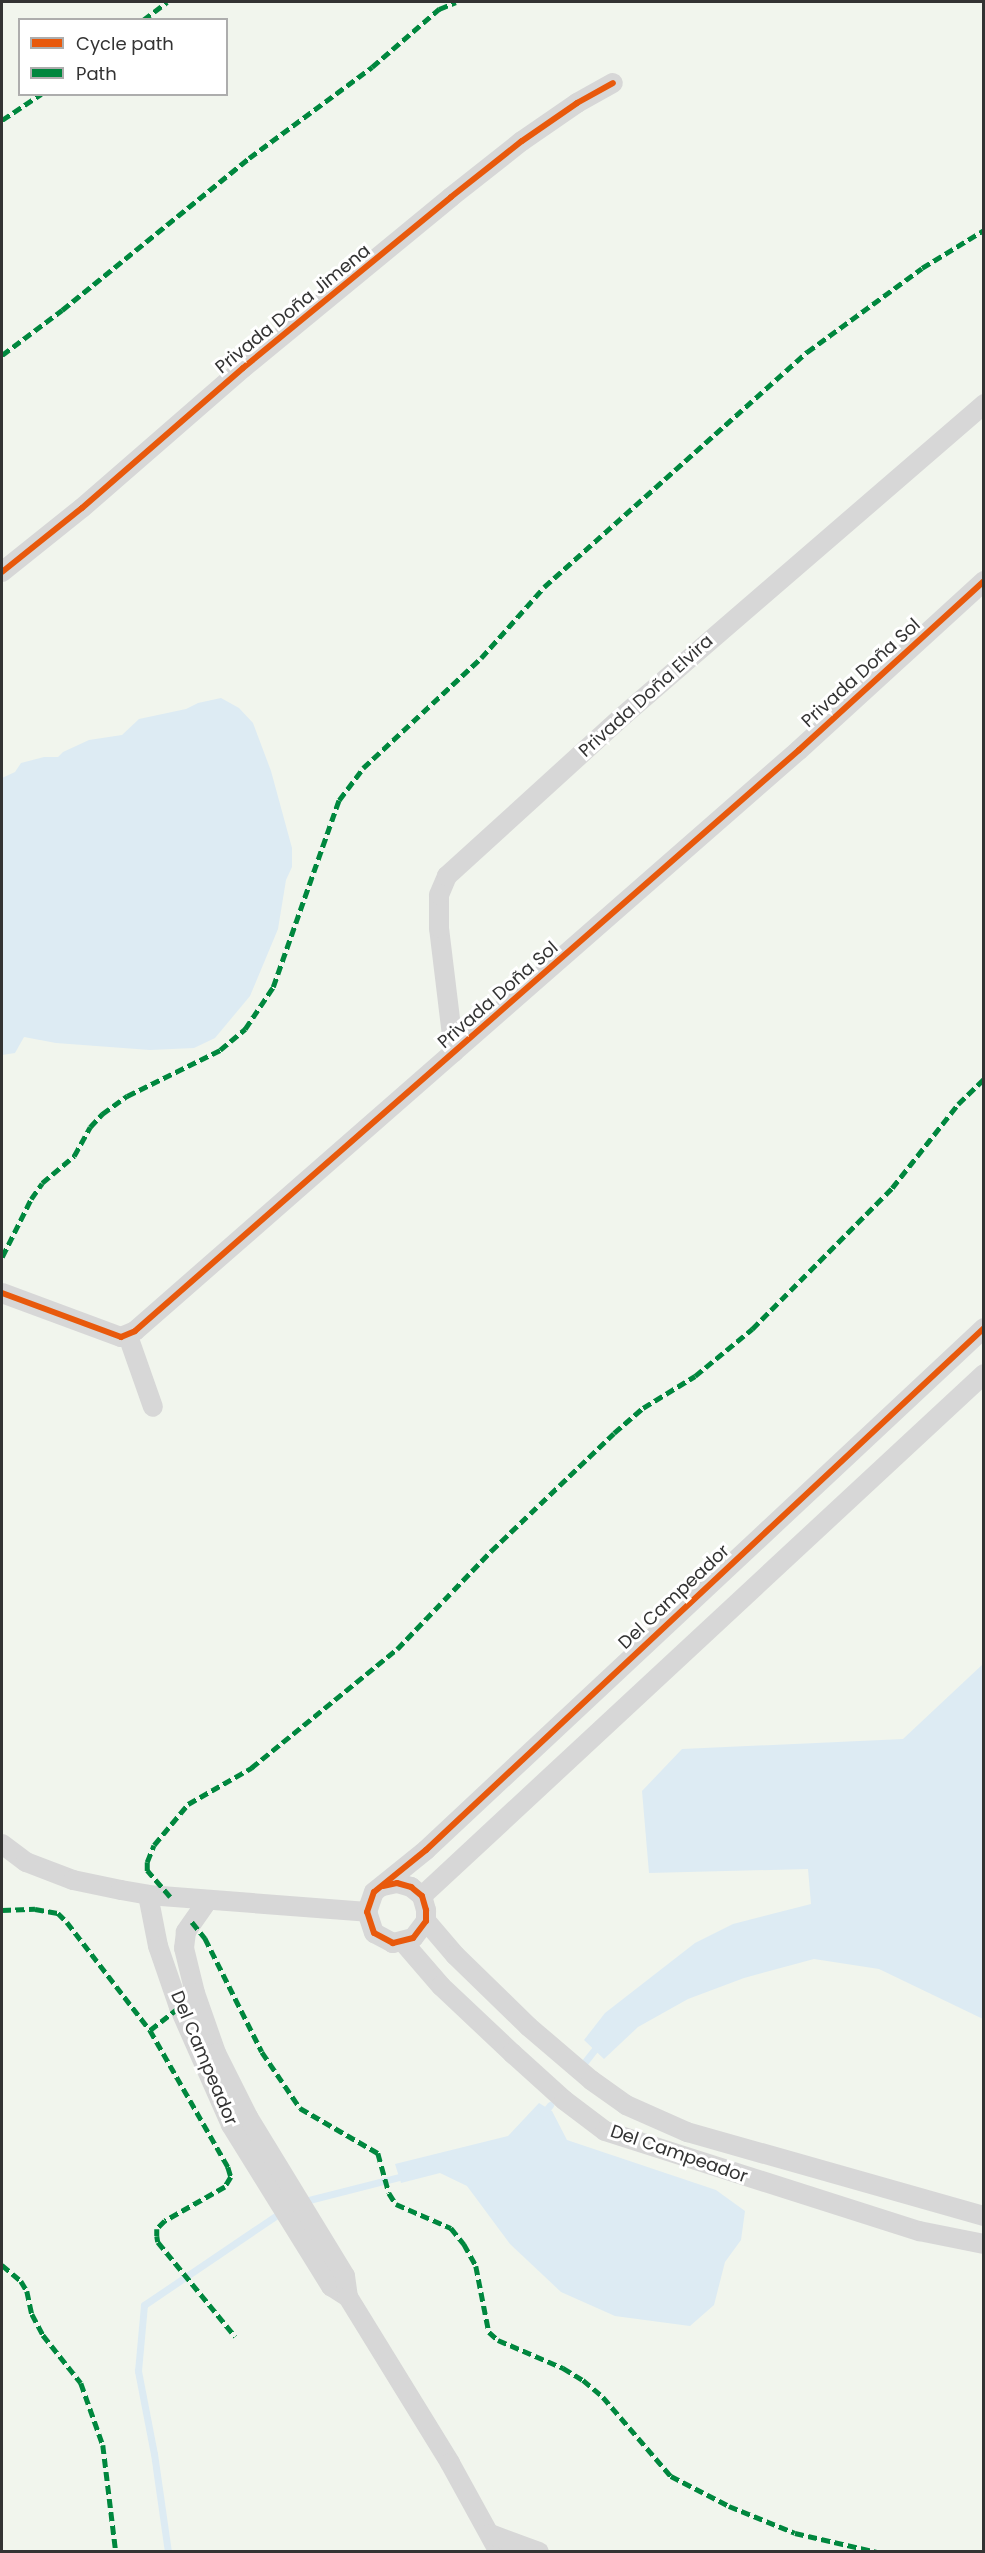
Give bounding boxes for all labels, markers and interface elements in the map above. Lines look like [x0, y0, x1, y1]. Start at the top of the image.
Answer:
legend [18, 18, 228, 96]
text: Cycle path [76, 31, 174, 56]
text: Path [76, 61, 117, 86]
street label: Privada Doña Jimena [211, 240, 375, 378]
street label: Privada Doña Sol [797, 614, 925, 732]
street label: Privada Doña Elvira [575, 630, 717, 762]
street label: Privada Doña Sol [433, 937, 563, 1053]
street label: Del Campeador [614, 1540, 734, 1654]
street label: Del Campeador [166, 1988, 242, 2128]
street label: Del Campeador [608, 2120, 750, 2188]

